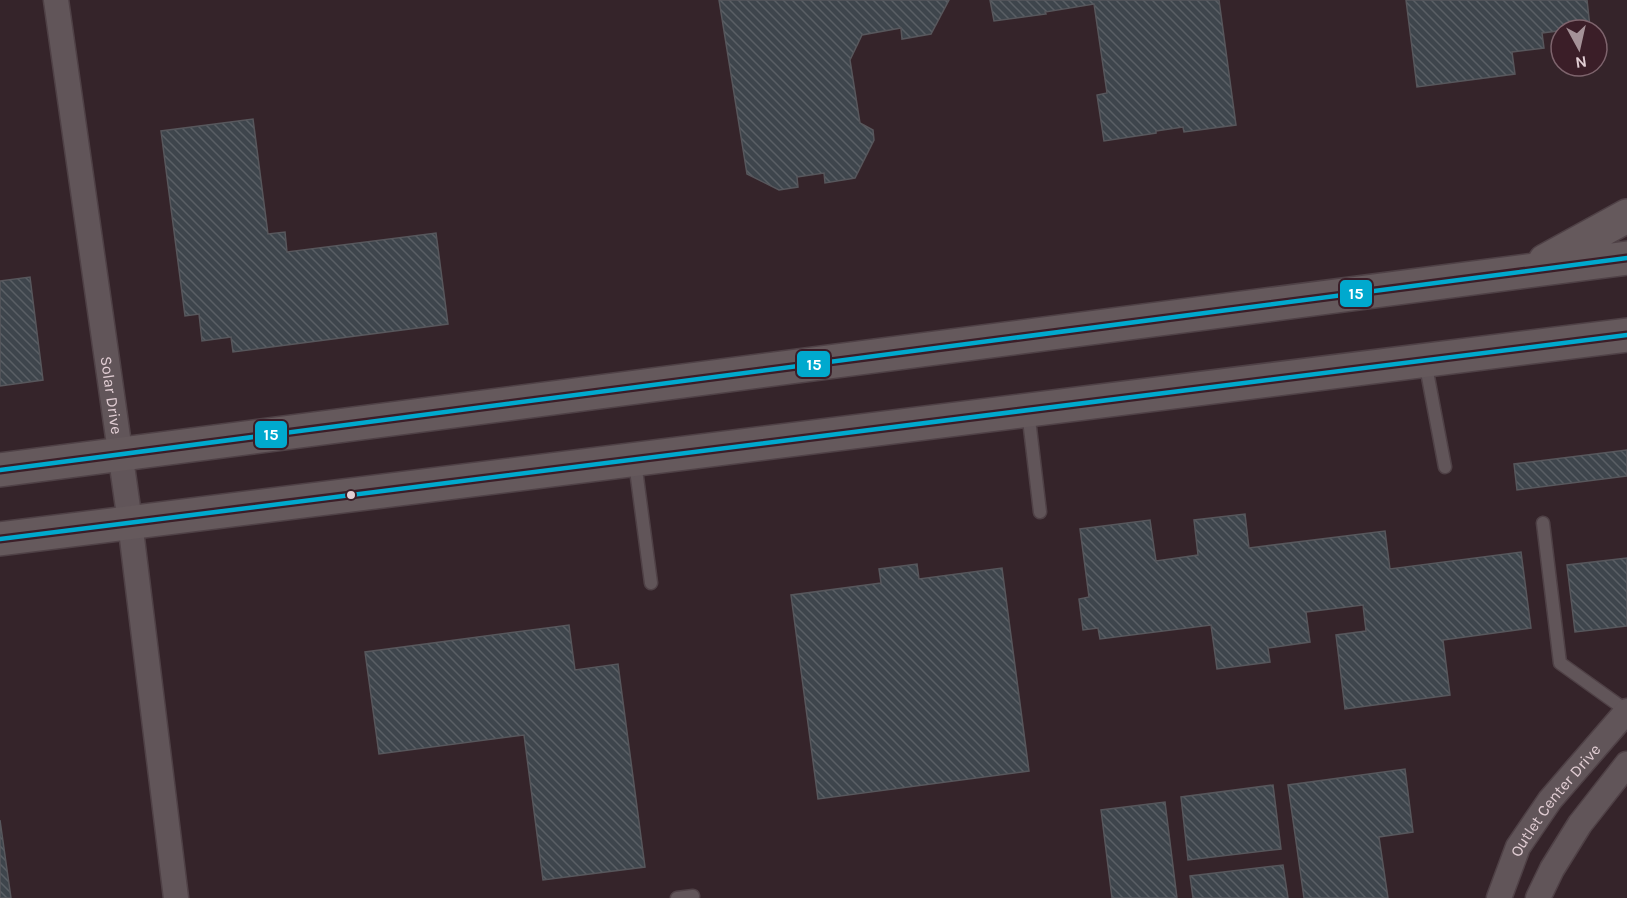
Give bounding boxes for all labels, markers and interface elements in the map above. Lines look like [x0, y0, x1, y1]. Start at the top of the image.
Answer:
north arrow [1549, 18, 1609, 78]
text: N [1574, 52, 1588, 73]
line badge: 15 [1339, 279, 1373, 308]
text: 15 [1348, 284, 1364, 303]
line badge: 15 [796, 350, 831, 378]
street label: Solar Drive [97, 355, 127, 435]
text: 15 [806, 355, 822, 374]
line badge: 15 [254, 420, 288, 449]
text: 15 [263, 425, 279, 444]
unlabelled marker [345, 489, 357, 501]
street label: Outlet Center Drive [1506, 740, 1604, 859]

